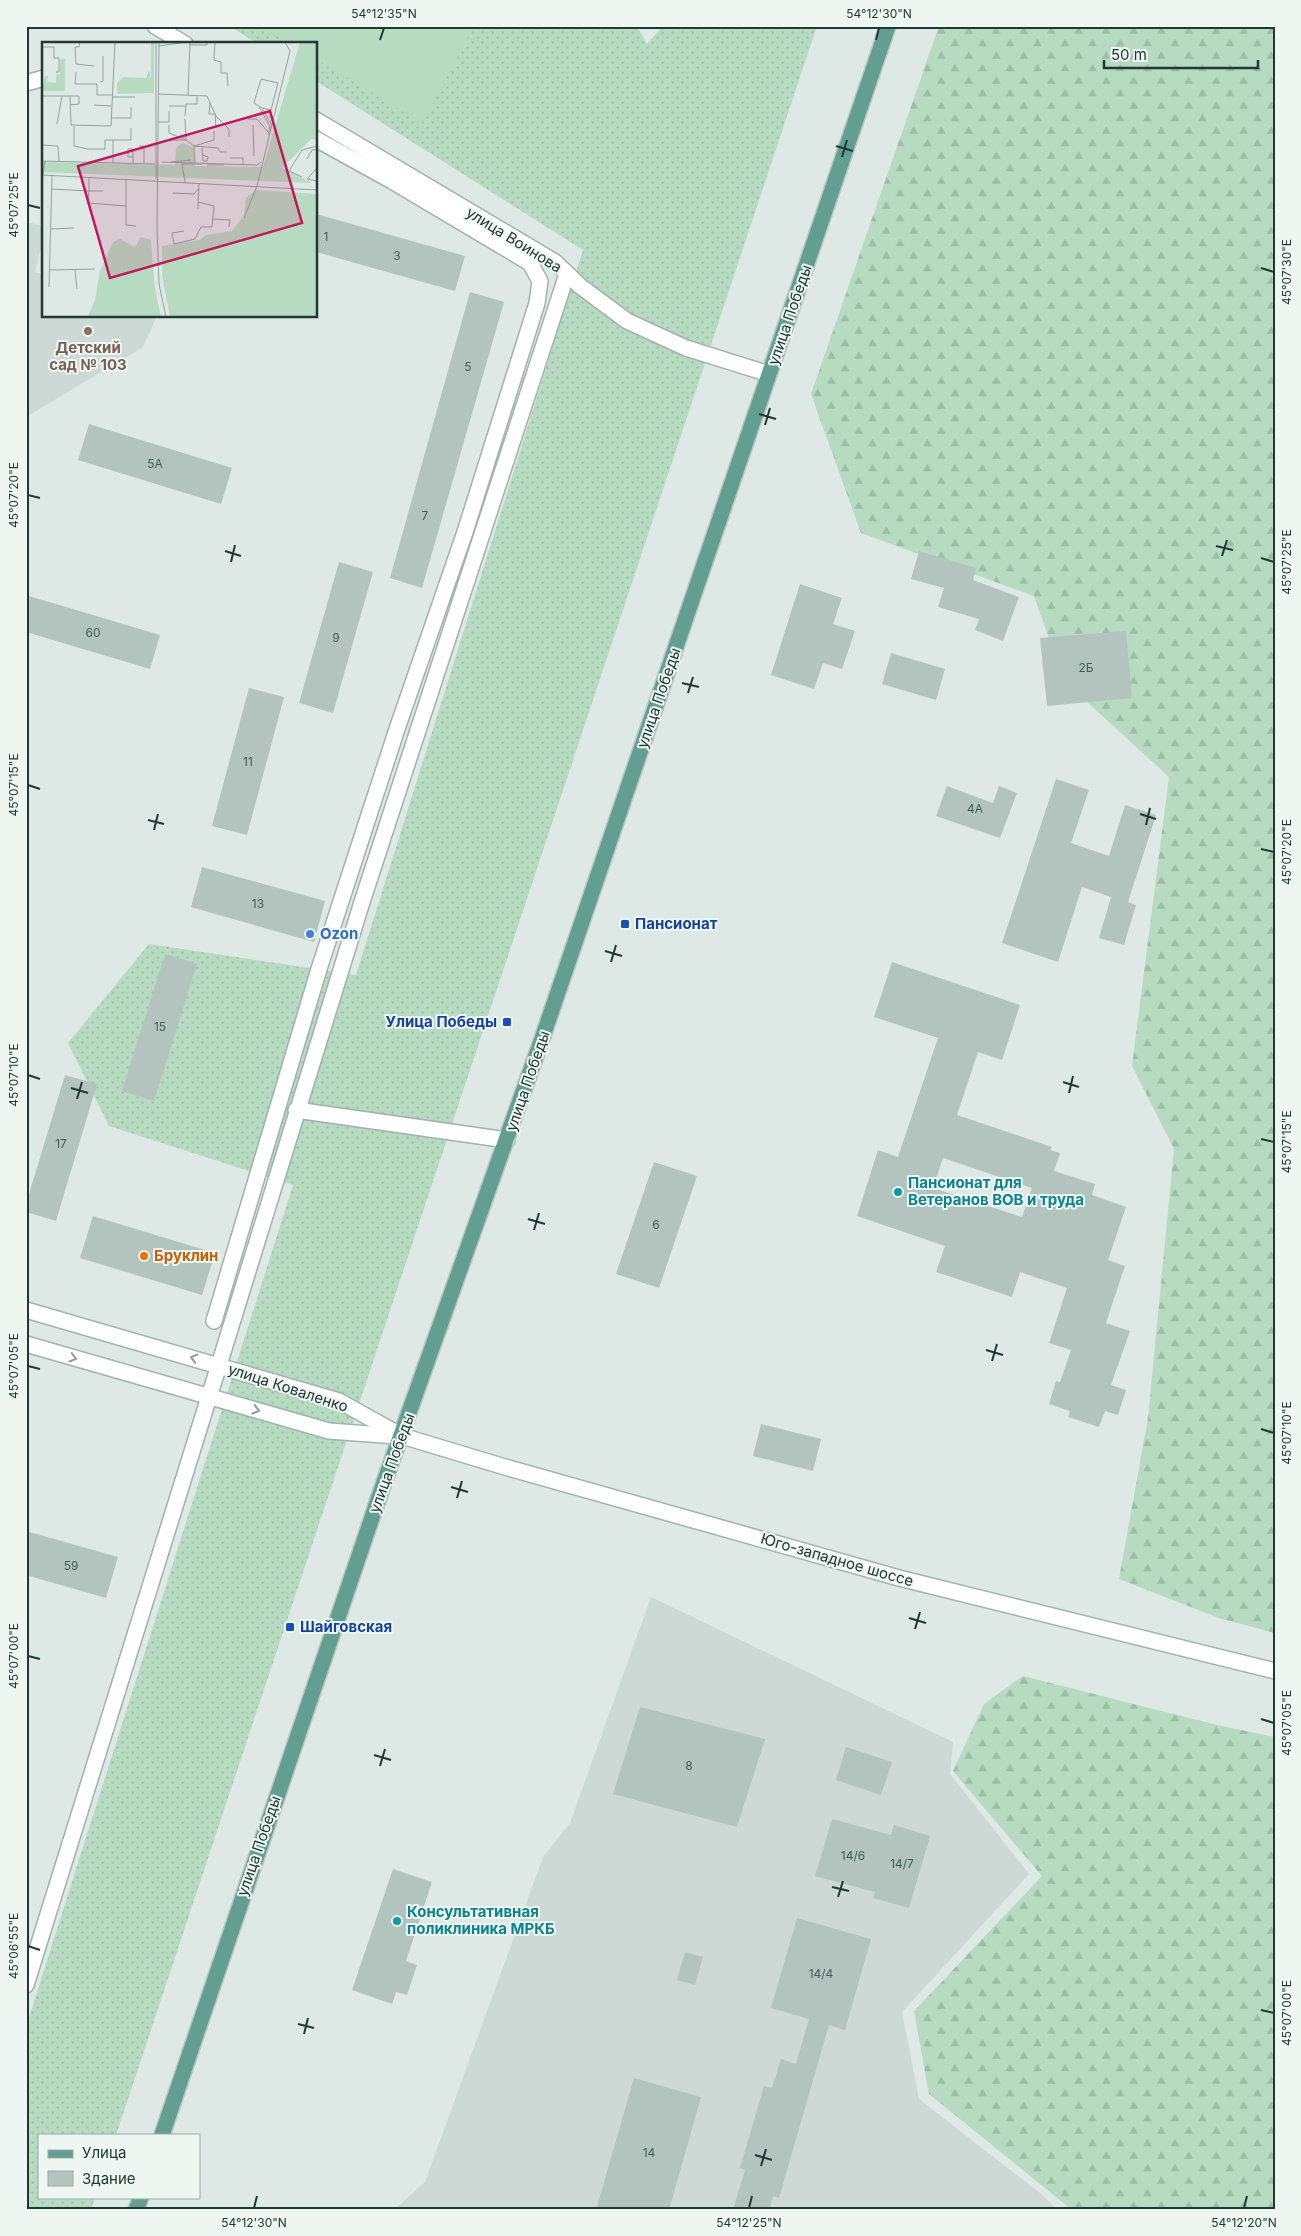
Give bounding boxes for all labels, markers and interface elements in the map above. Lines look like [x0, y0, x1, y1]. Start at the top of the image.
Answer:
text: 54°12'35"N [351, 6, 417, 21]
text: 54°12'30"N [846, 6, 912, 21]
scale bar [1104, 38, 1257, 70]
inset map [42, 42, 318, 318]
text: 50 m [1111, 45, 1147, 64]
text: 45°07'25"E [6, 172, 21, 238]
street label: улица Воинова [463, 203, 566, 277]
house number: 1 [324, 229, 328, 244]
text: 45°07'30"E [1279, 239, 1294, 305]
house number: 3 [393, 248, 401, 263]
street label: улица Победы [763, 262, 816, 368]
marker: Детский сад № 103 [82, 325, 94, 337]
place label: Детский сад № 103 [49, 338, 127, 374]
house number: 5 [464, 359, 472, 374]
house number: 5А [147, 456, 163, 471]
text: 45°07'20"E [6, 462, 21, 528]
house number: 7 [422, 508, 429, 523]
text: 45°07'25"E [1279, 529, 1294, 595]
house number: 60 [85, 625, 101, 640]
house number: 9 [332, 630, 340, 645]
street label: улица Победы [632, 645, 685, 751]
house number: 2Б [1078, 660, 1094, 675]
text: 45°07'15"E [6, 753, 21, 817]
house number: 11 [243, 754, 253, 769]
house number: 4А [967, 801, 983, 816]
text: 45°07'20"E [1279, 819, 1294, 885]
house number: 13 [252, 896, 264, 911]
place label: Пансионат [635, 914, 718, 933]
marker: Пансионат [619, 918, 631, 930]
place label: Ozon [320, 924, 358, 943]
marker: Ozon [304, 928, 316, 940]
place label: Улица Победы [385, 1012, 497, 1031]
marker: Улица Победы [501, 1016, 513, 1028]
house number: 15 [154, 1019, 166, 1034]
street label: улица Победы [501, 1028, 554, 1134]
text: 45°07'10"E [6, 1043, 21, 1107]
text: 45°07'15"E [1279, 1110, 1294, 1174]
house number: 17 [55, 1136, 67, 1151]
place label: Пансионат для Ветеранов ВОВ и труда [908, 1173, 1084, 1209]
marker: Пансионат для Ветеранов ВОВ и труда [892, 1186, 904, 1198]
house number: 6 [652, 1217, 660, 1232]
place label: Бруклин [154, 1246, 218, 1265]
marker: Бруклин [138, 1250, 150, 1262]
text: 45°07'05"E [6, 1333, 21, 1399]
one-way arrow [68, 1352, 77, 1362]
one-way arrow [189, 1353, 198, 1364]
street label: улица Коваленко [226, 1359, 351, 1416]
text: 45°07'10"E [1279, 1401, 1294, 1465]
one-way arrow [252, 1405, 260, 1415]
street label: улица Победы [365, 1410, 418, 1515]
street label: Юго-западное шоссе [759, 1529, 916, 1590]
house number: 59 [64, 1558, 78, 1573]
place label: Шайговская [300, 1617, 392, 1636]
marker: Шайговская [284, 1621, 296, 1633]
text: 45°07'00"E [6, 1623, 21, 1689]
text: 45°07'05"E [1279, 1690, 1294, 1756]
house number: 8 [685, 1758, 693, 1773]
street label: улица Победы [232, 1793, 285, 1899]
house number: 14/6 [841, 1848, 865, 1863]
house number: 14/7 [890, 1856, 914, 1871]
place label: Консультативная поликлиника МРКБ [407, 1902, 555, 1938]
text: 45°06'55"E [6, 1913, 21, 1979]
marker: Консультативная поликлиника МРКБ [391, 1915, 403, 1927]
house number: 14/4 [809, 1966, 834, 1981]
text: 45°07'00"E [1279, 1980, 1294, 2046]
legend [38, 2134, 200, 2198]
text: Улица [82, 2143, 126, 2162]
house number: 14 [643, 2145, 656, 2160]
text: Здание [82, 2169, 136, 2188]
text: 54°12'30"N [221, 2215, 287, 2230]
text: 54°12'25"N [716, 2215, 782, 2230]
text: 54°12'20"N [1211, 2215, 1277, 2230]

